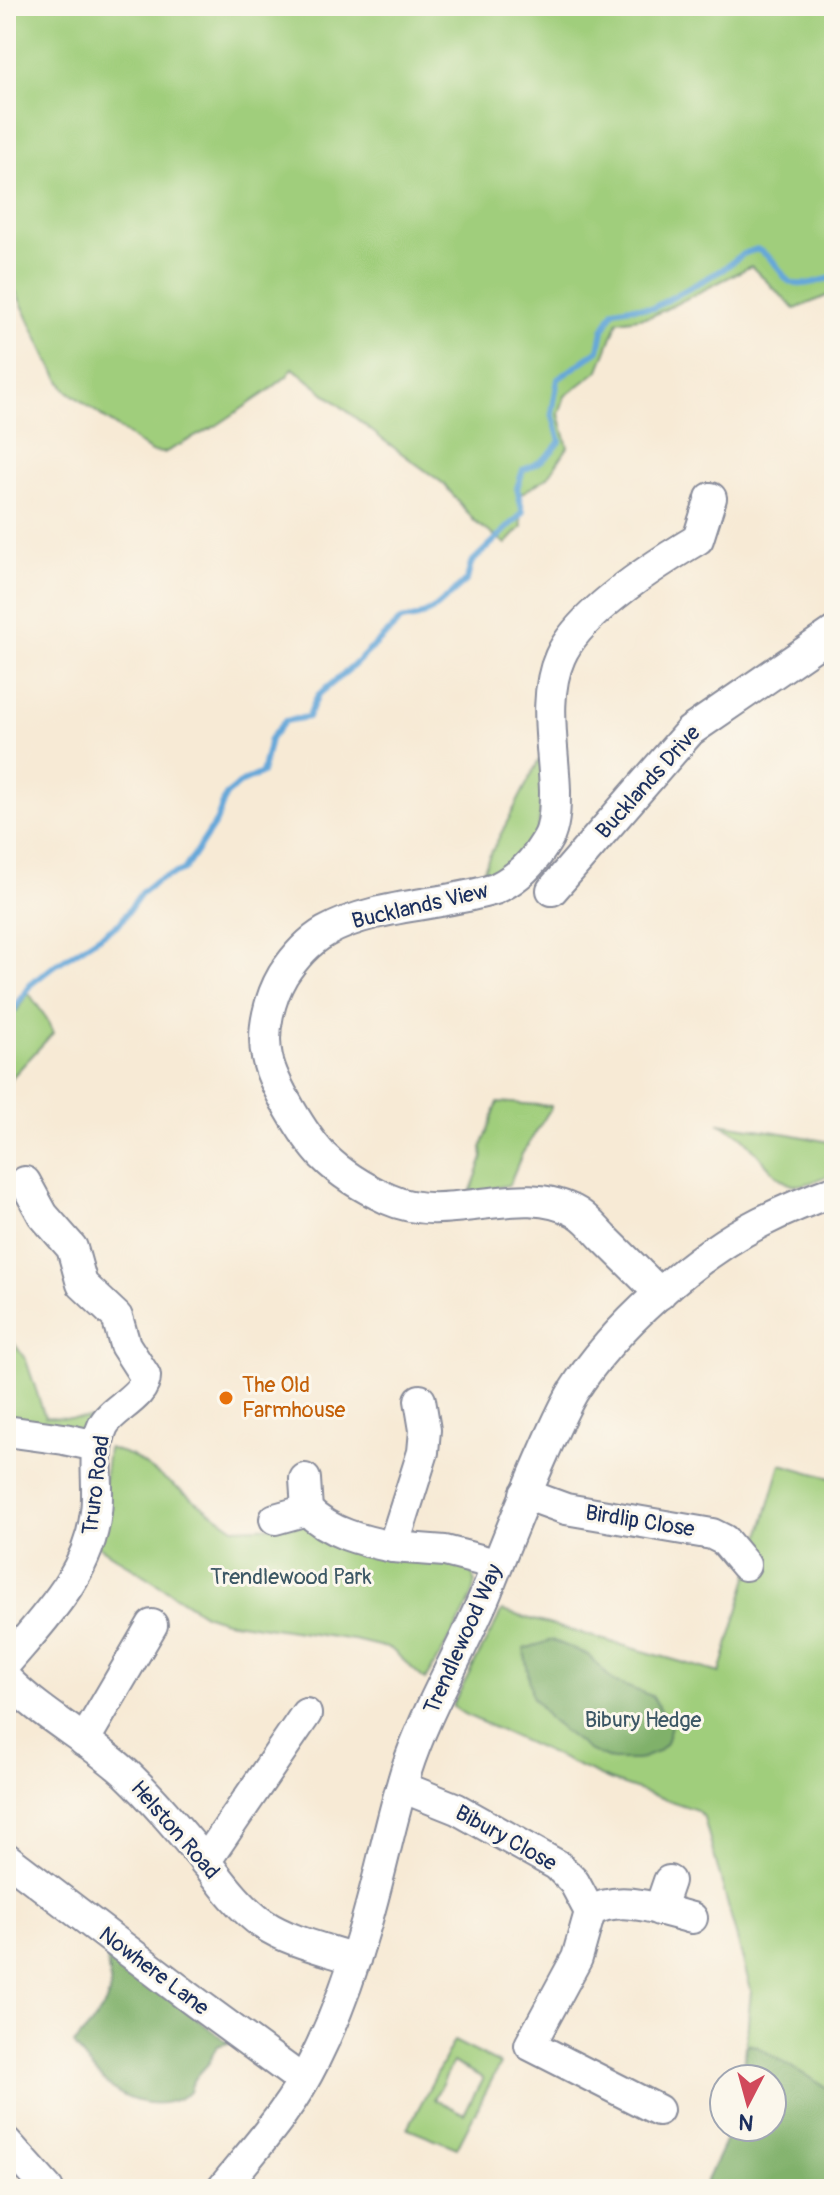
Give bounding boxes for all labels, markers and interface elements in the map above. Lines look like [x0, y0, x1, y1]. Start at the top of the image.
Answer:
street label: Bucklands Drive [590, 719, 707, 845]
street label: Bucklands View [349, 877, 491, 935]
place label: The Old Farmhouse [242, 1371, 346, 1424]
marker: The Old Farmhouse [217, 1389, 235, 1407]
street label: Truro Road [76, 1434, 116, 1536]
street label: Birdlip Close [583, 1499, 697, 1543]
street label: Trendlewood Way [417, 1560, 509, 1718]
park label: Trendlewood Park [210, 1563, 372, 1591]
park label: Bibury Hedge [585, 1706, 701, 1734]
street label: Helston Road [124, 1775, 226, 1885]
street label: Bibury Close [450, 1799, 562, 1877]
street label: Nowhere Lane [93, 1920, 215, 2022]
north arrow [708, 2063, 788, 2143]
text: N [737, 2107, 755, 2137]

